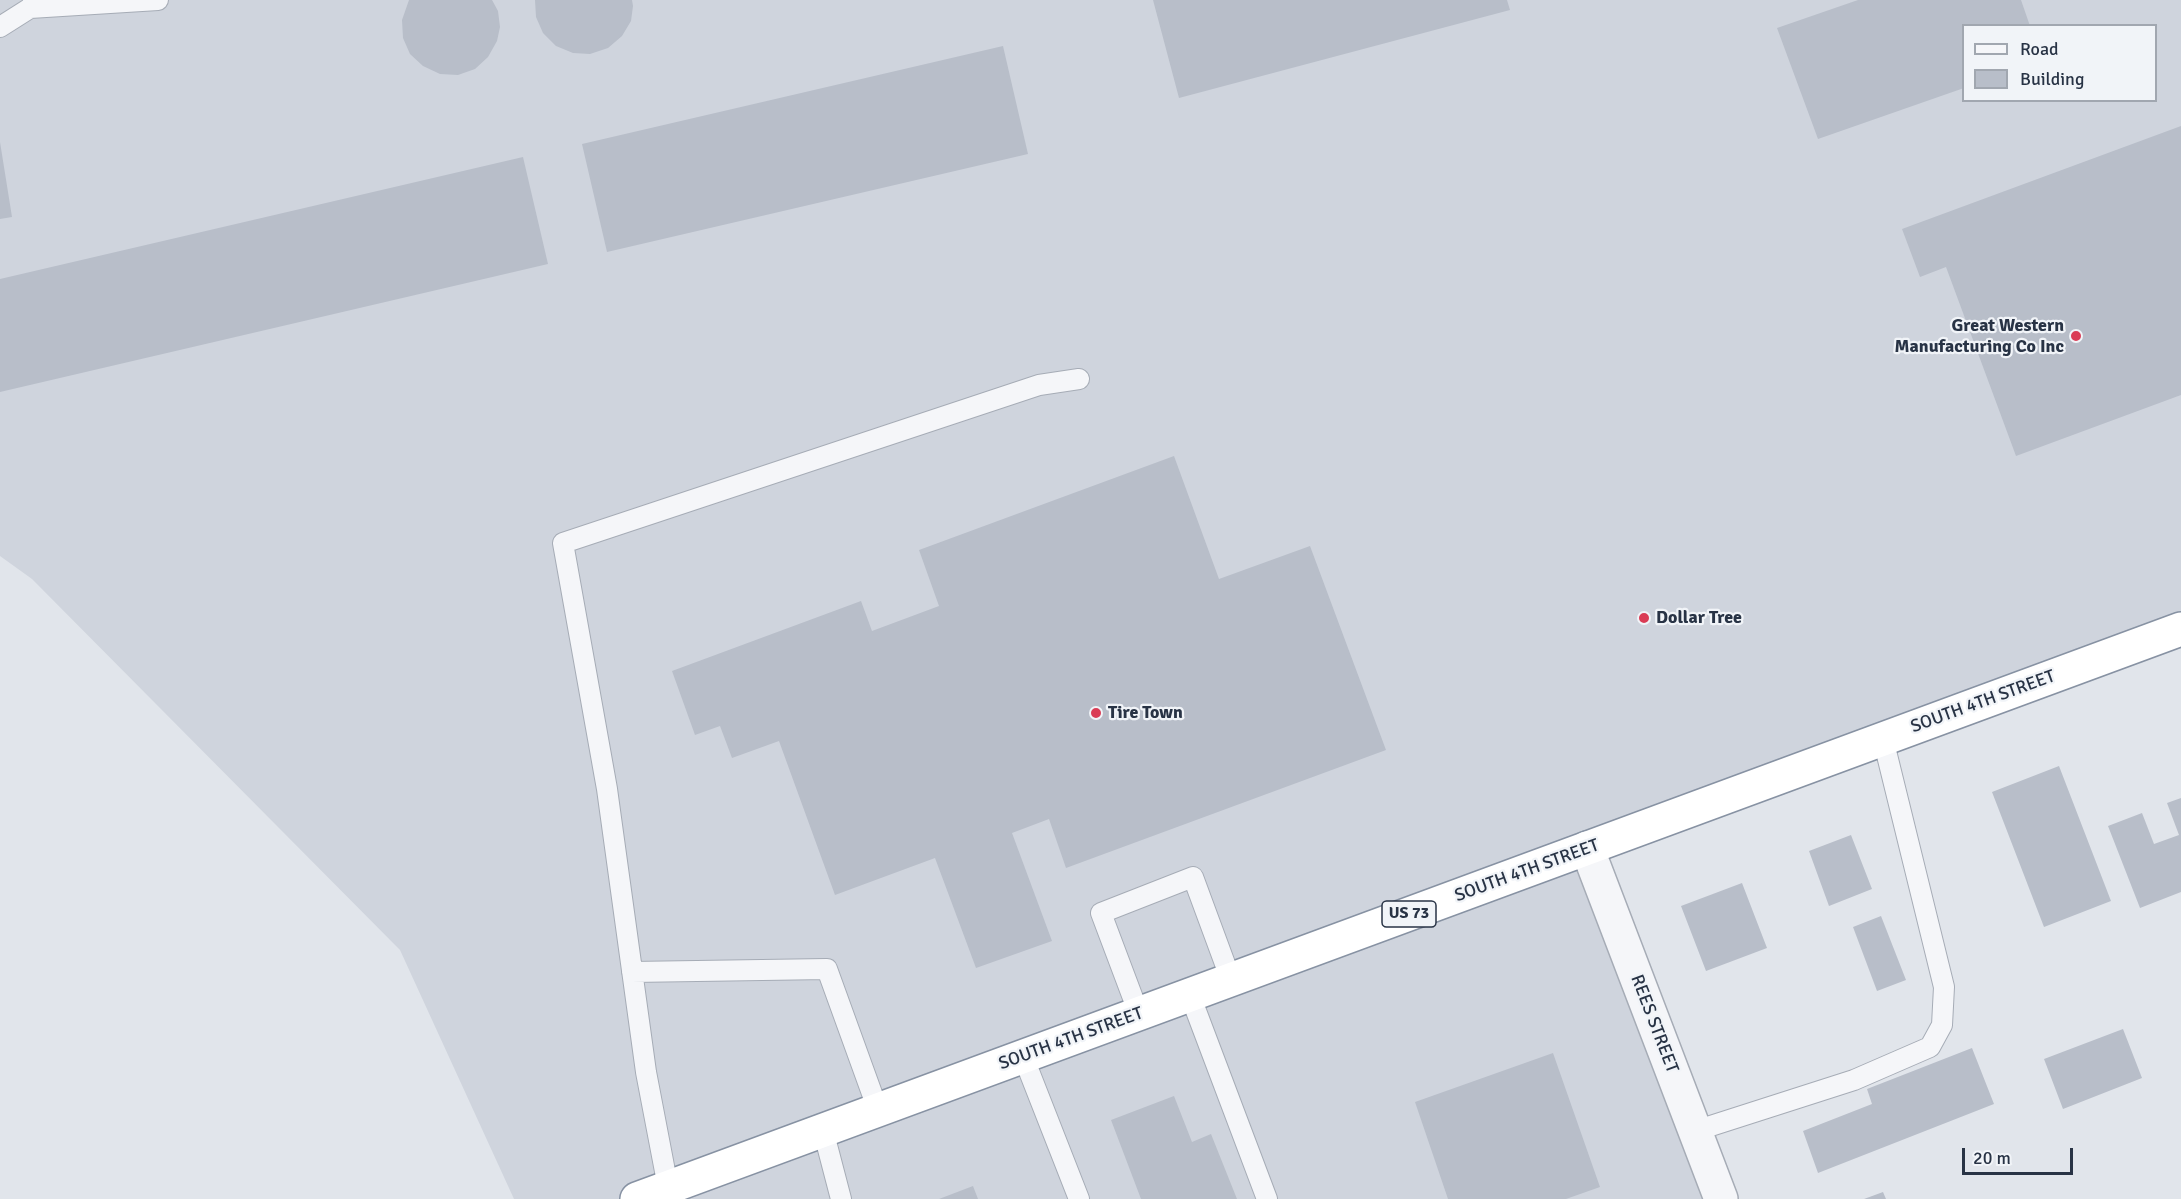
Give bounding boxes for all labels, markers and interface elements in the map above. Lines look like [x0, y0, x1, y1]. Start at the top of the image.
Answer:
legend [1962, 24, 2157, 102]
text: Road [2020, 38, 2059, 60]
text: Building [2020, 68, 2084, 90]
place label: Great Western Manufacturing Co Inc [1895, 315, 2064, 358]
marker: Great Western Manufacturing Co Inc [2069, 329, 2083, 343]
place label: Dollar Tree [1656, 607, 1742, 629]
marker: Dollar Tree [1637, 611, 1651, 625]
street label: SOUTH 4TH STREET [1908, 666, 2058, 738]
place label: Tire Town [1108, 702, 1183, 724]
marker: Tire Town [1089, 706, 1103, 720]
street label: SOUTH 4TH STREET [1452, 835, 1602, 907]
road number: US 73 [1382, 901, 1436, 927]
street label: REES STREET [1625, 972, 1683, 1076]
street label: SOUTH 4TH STREET [996, 1003, 1146, 1075]
scale bar [1965, 1136, 2076, 1174]
text: 20 m [1973, 1147, 2011, 1169]

